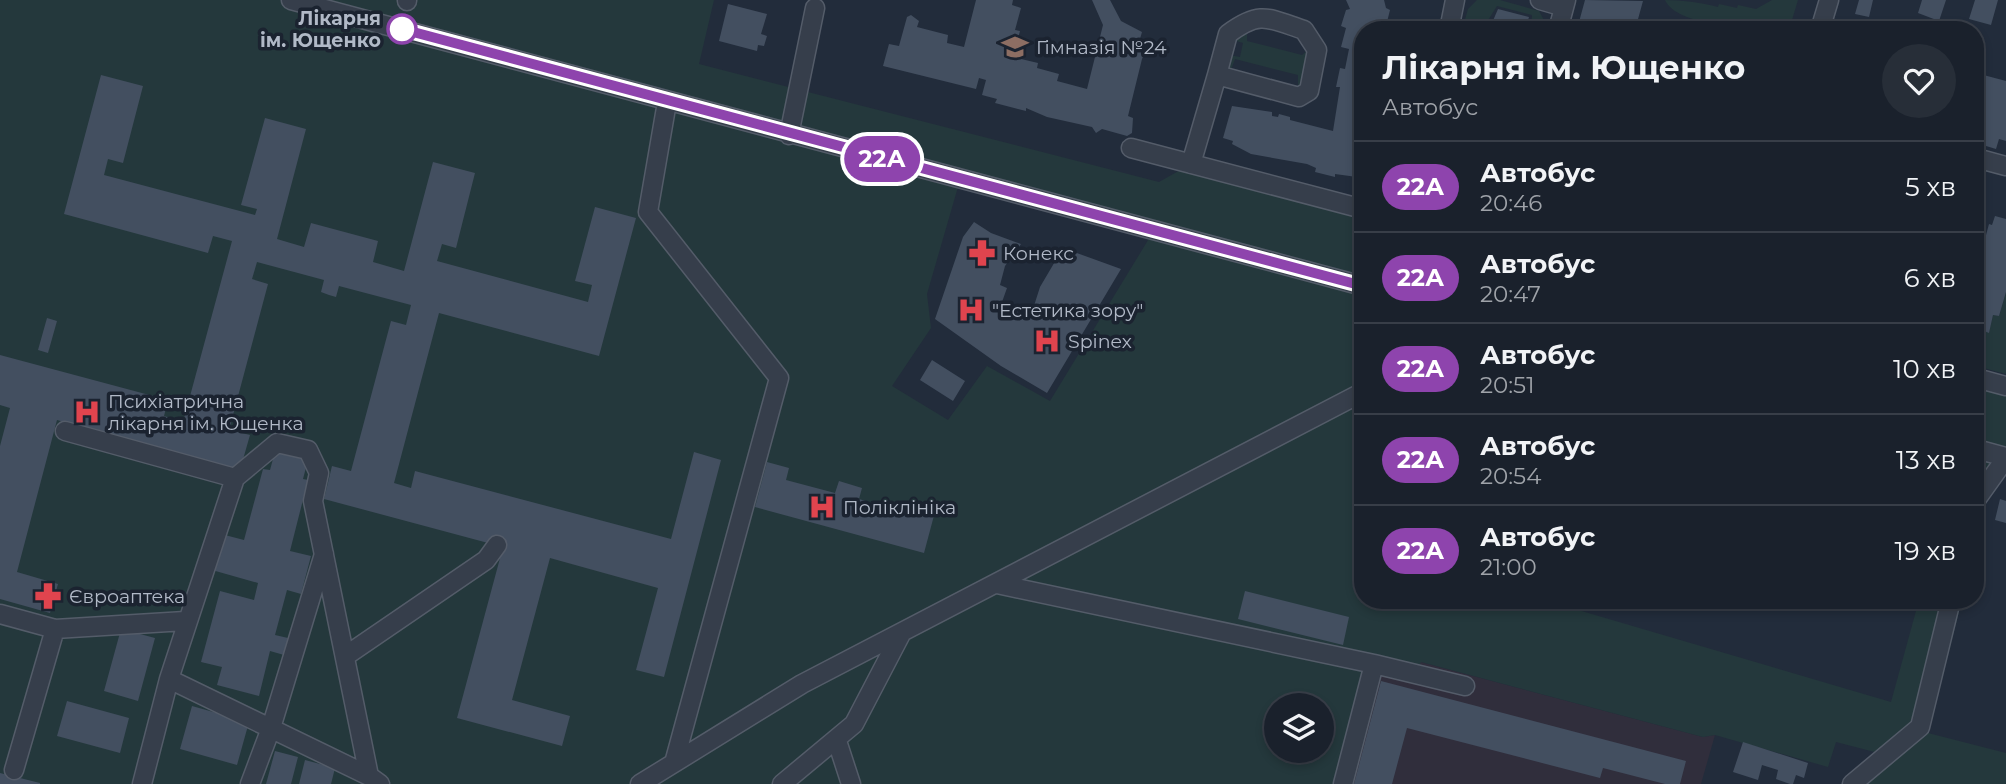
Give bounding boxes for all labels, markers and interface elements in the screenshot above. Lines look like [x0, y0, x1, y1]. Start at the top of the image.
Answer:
place label: Лікарня ім. Ющенко [260, 7, 381, 52]
marker: Лікарня ім. Ющенко [387, 14, 417, 44]
school or university icon: Гімназія №24 [1000, 32, 1030, 62]
place label: Гімназія №24 [1036, 36, 1167, 59]
button: heart [1882, 44, 1956, 118]
text: Лікарня ім. Ющенко [1382, 47, 1745, 87]
text: Автобус [1382, 93, 1478, 121]
line badge: 22А [842, 136, 922, 182]
text: 22А [858, 144, 906, 173]
text: Автобус [1480, 157, 1595, 189]
text: 5 хв [1905, 171, 1956, 203]
text: 22А [1397, 172, 1444, 201]
text: 20:46 [1480, 189, 1542, 217]
pharmacy icon: Конекс [967, 238, 997, 268]
place label: Конекс [1003, 242, 1074, 265]
text: Автобус [1480, 248, 1595, 280]
text: 6 хв [1904, 262, 1956, 294]
text: 22А [1397, 263, 1444, 292]
text: 20:47 [1480, 280, 1541, 308]
hospital icon: "Естетика зору" [956, 295, 986, 325]
place label: "Естетика зору" [992, 299, 1143, 322]
hospital icon: Spinex [1032, 326, 1062, 356]
place label: Spinex [1068, 330, 1132, 353]
text: Автобус [1480, 339, 1595, 371]
text: 10 хв [1893, 353, 1956, 385]
text: 22А [1397, 354, 1444, 383]
text: 20:51 [1480, 371, 1534, 399]
place label: Психіатрична лікарня ім. Ющенка [108, 390, 304, 435]
hospital icon: Психіатрична лікарня ім. Ющенка [72, 397, 102, 427]
text: Автобус [1480, 430, 1595, 462]
text: 13 хв [1896, 444, 1956, 476]
text: 22А [1397, 445, 1444, 474]
text: 20:54 [1480, 462, 1541, 490]
hospital icon: Поліклініка [807, 492, 837, 522]
place label: Поліклініка [843, 496, 956, 519]
text: Автобус [1480, 521, 1595, 553]
text: 19 хв [1894, 535, 1956, 567]
text: 22А [1397, 536, 1444, 565]
text: 21:00 [1480, 553, 1537, 581]
pharmacy icon: Євроаптека [33, 581, 63, 611]
place label: Євроаптека [69, 585, 185, 608]
map controls [1264, 693, 1334, 763]
button: layers [1264, 693, 1334, 763]

